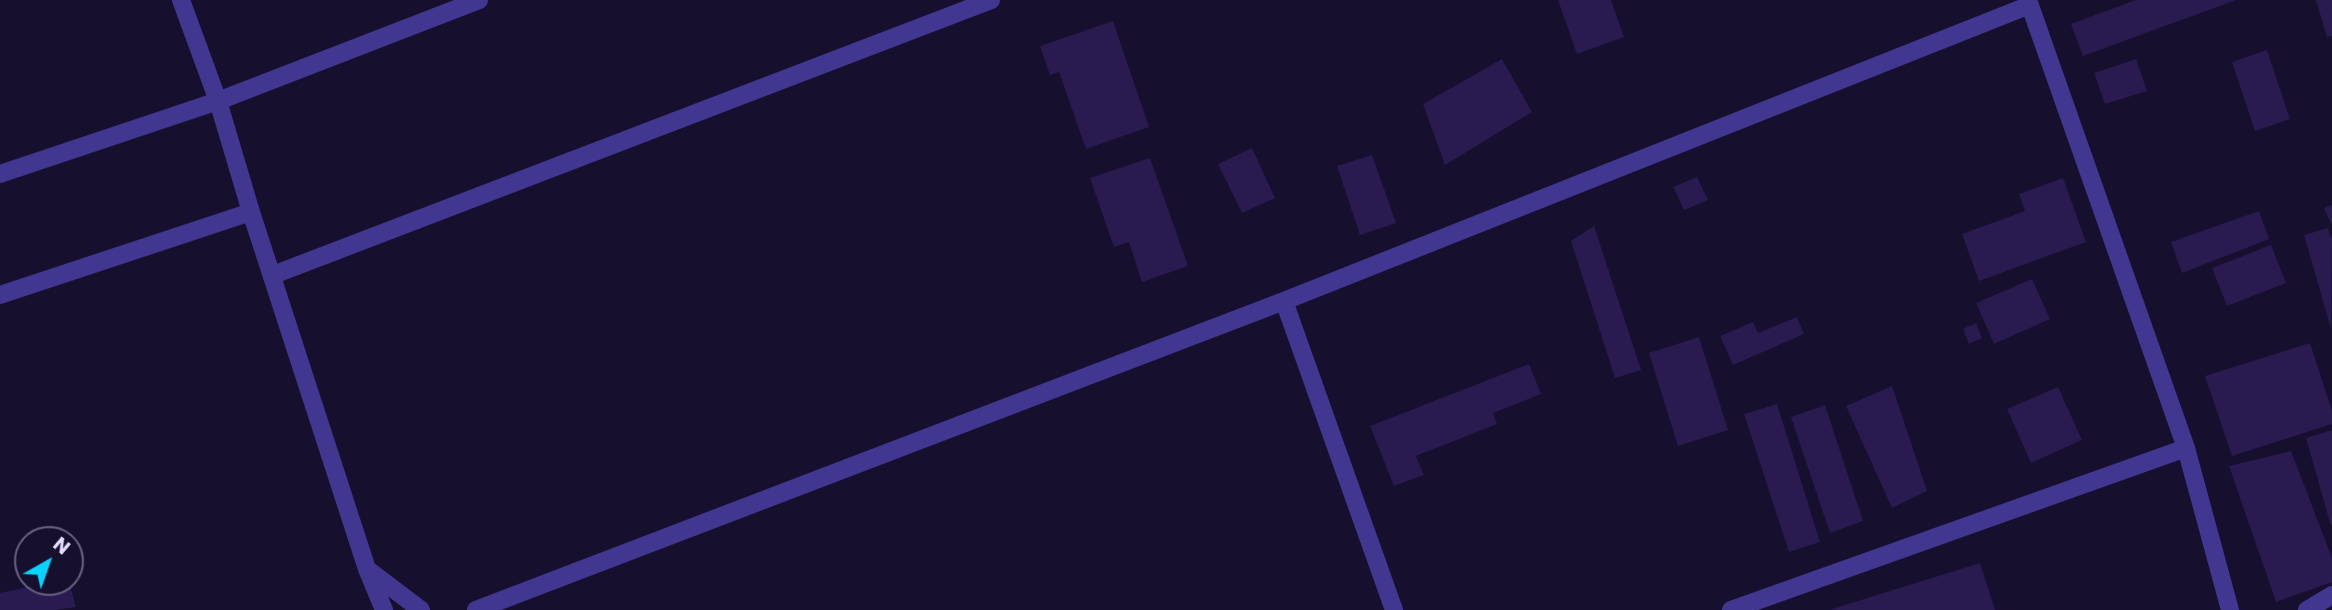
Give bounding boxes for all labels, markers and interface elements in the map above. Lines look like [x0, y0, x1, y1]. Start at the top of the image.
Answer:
north arrow [14, 526, 84, 596]
text: N [47, 531, 76, 561]

